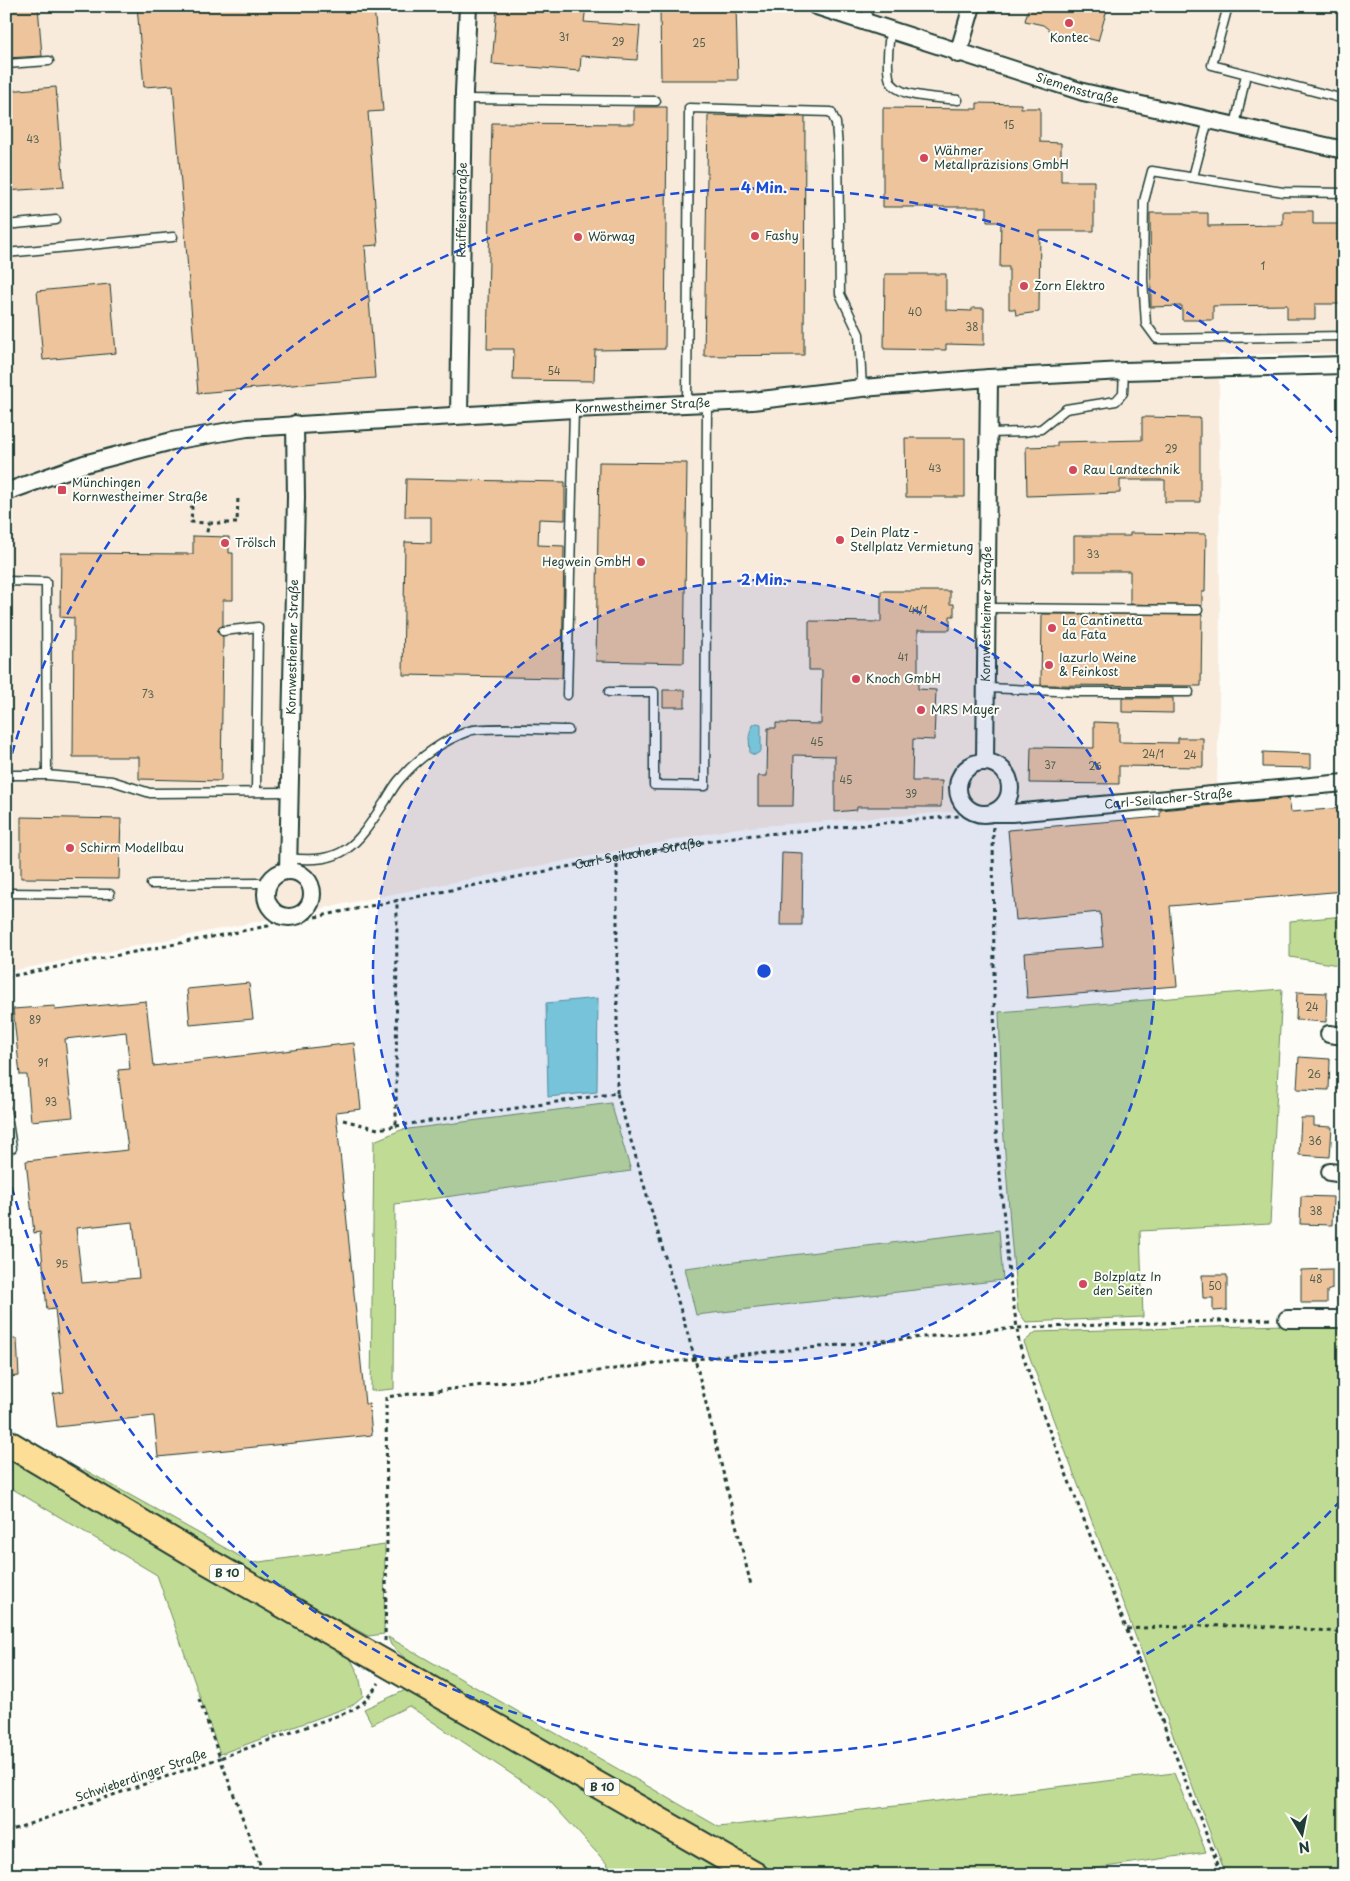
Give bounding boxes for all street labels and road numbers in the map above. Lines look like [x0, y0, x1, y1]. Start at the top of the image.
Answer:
street label: Siemensstraße [1034, 67, 1120, 108]
street label: Raiffeisenstraße [451, 162, 471, 258]
street label: Kornwestheimer Straße [574, 393, 711, 417]
street label: Kornwestheimer Straße [976, 546, 995, 682]
street label: Kornwestheimer Straße [281, 579, 302, 715]
street label: Carl-Seilacher-Straße [1103, 783, 1233, 813]
street label: Carl-Seilacher-Straße [573, 833, 703, 873]
road number: B 10 [210, 1565, 244, 1582]
street label: Schwieberdinger Straße [72, 1744, 209, 1806]
road number: B 10 [584, 1778, 620, 1795]

